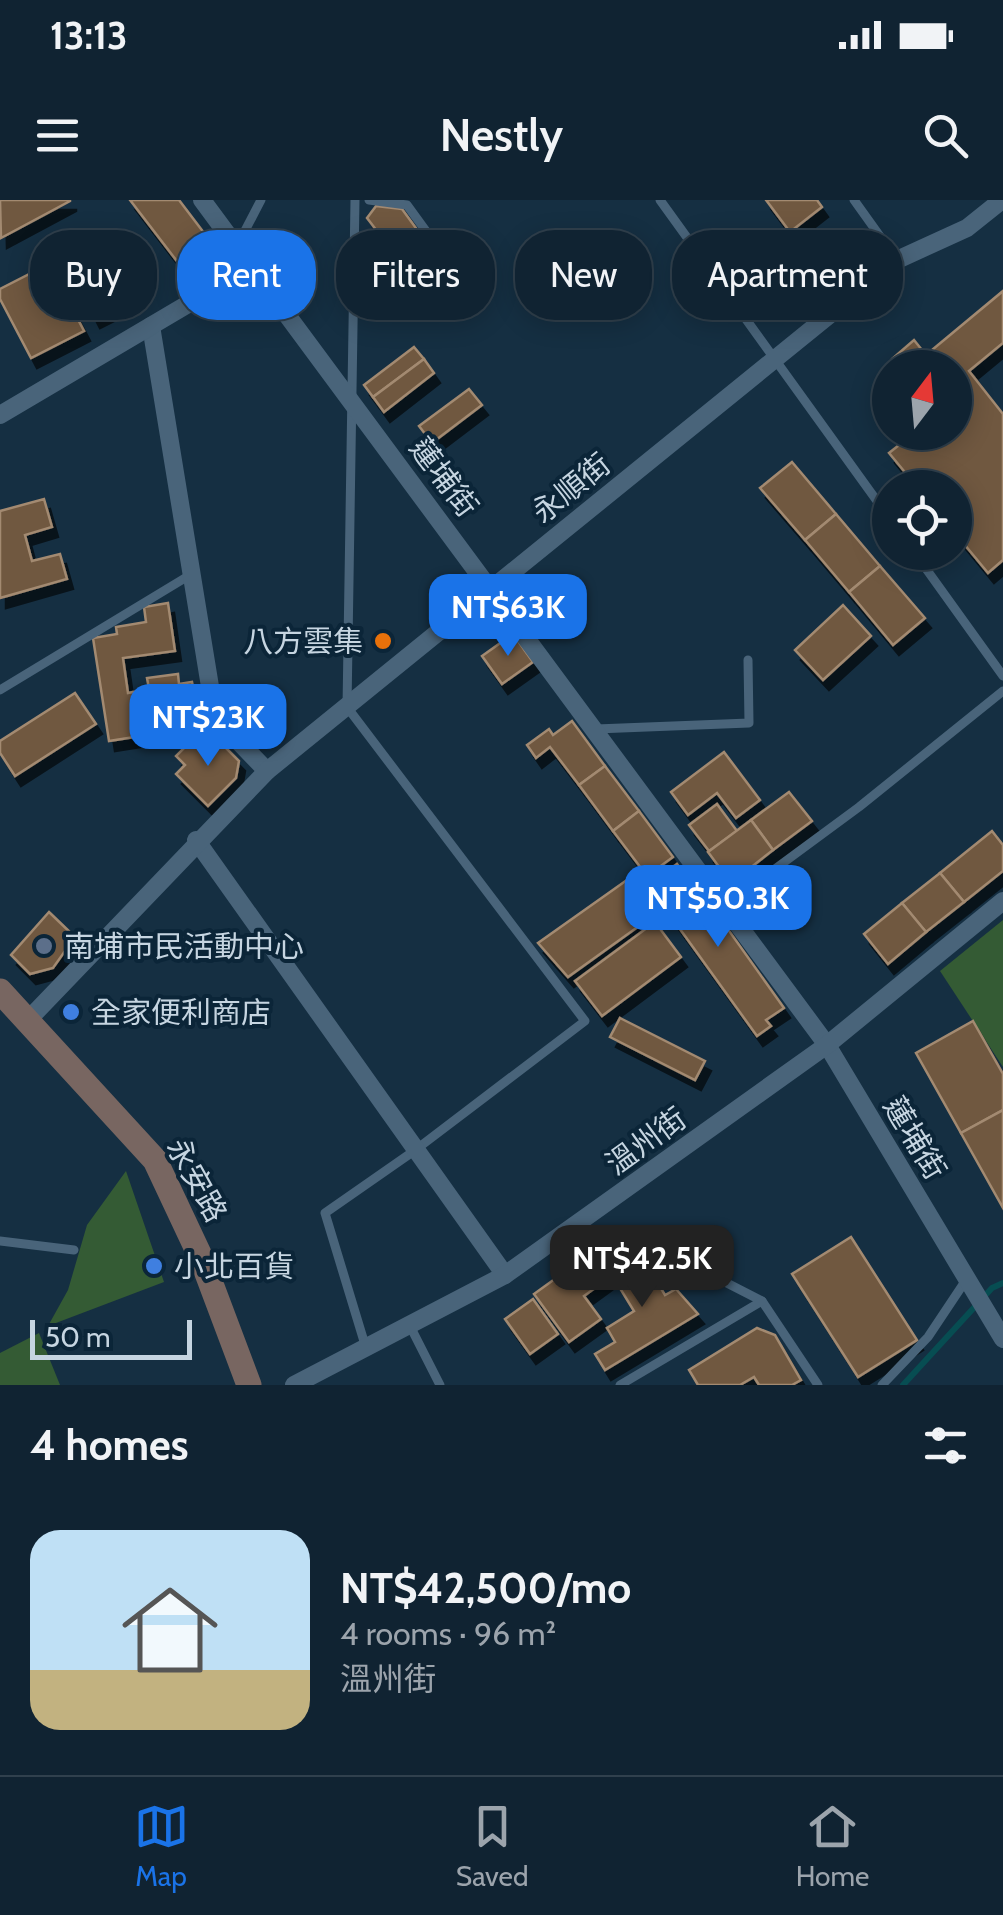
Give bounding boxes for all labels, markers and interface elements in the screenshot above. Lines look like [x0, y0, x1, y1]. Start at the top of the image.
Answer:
text: 13:13 [50, 12, 127, 59]
icon: menu [30, 108, 85, 163]
text: Nestly [440, 108, 563, 162]
icon: search [918, 108, 973, 163]
chip: Buy [30, 230, 157, 320]
chip: Rent [177, 230, 316, 320]
chip: Filters [336, 230, 495, 320]
chip: New [515, 230, 652, 320]
chip: Apartment [672, 230, 903, 320]
north arrow [872, 350, 972, 450]
map controls [872, 350, 972, 570]
street label: 蓮埔街 [402, 430, 486, 524]
street label: 永順街 [524, 445, 618, 531]
button: locate [872, 470, 972, 570]
pin: NT$63K [427, 574, 589, 659]
text: NT$63K [451, 587, 565, 626]
place label: 八方雲集 [243, 623, 363, 660]
marker: 八方雲集 [372, 630, 394, 652]
pin: NT$23K [127, 684, 289, 769]
text: NT$23K [151, 697, 265, 736]
pin: NT$50.3K [615, 865, 821, 950]
text: NT$50.3K [647, 878, 789, 917]
place label: 南埔市民活動中心 [64, 928, 304, 965]
marker: 南埔市民活動中心 [33, 935, 55, 957]
place label: 全家便利商店 [91, 994, 271, 1031]
marker: 全家便利商店 [60, 1001, 82, 1023]
street label: 蓮埔街 [876, 1090, 954, 1186]
street label: 溫州街 [599, 1100, 693, 1182]
street label: 永安路 [159, 1132, 235, 1228]
pin: NT$42.5K [539, 1225, 745, 1310]
text: NT$42.5K [572, 1238, 712, 1277]
place label: 小北百貨 [174, 1248, 294, 1285]
marker: 小北百貨 [143, 1255, 165, 1277]
scale bar [30, 1315, 192, 1360]
text: 50 m [45, 1320, 111, 1354]
icon: filters [918, 1418, 973, 1473]
text: 4 homes [30, 1419, 189, 1471]
text: NT$42,500/mo [340, 1562, 631, 1614]
icon: home [110, 1570, 230, 1690]
text: 4 rooms · 96 m² [340, 1614, 556, 1653]
text: 溫州街 [340, 1659, 436, 1698]
tab: Map [134, 1799, 189, 1893]
tab: Saved [456, 1799, 529, 1893]
tab: Home [796, 1799, 869, 1893]

